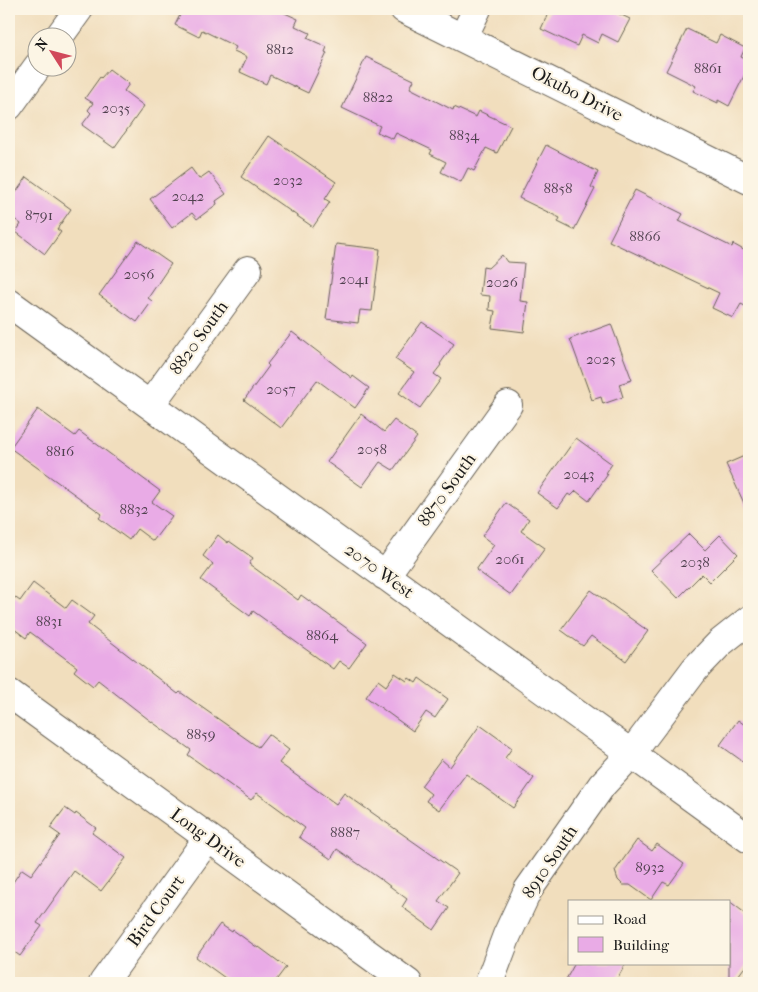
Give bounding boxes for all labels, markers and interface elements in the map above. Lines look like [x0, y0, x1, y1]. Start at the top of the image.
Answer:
north arrow [28, 28, 78, 78]
text: N [32, 35, 52, 54]
house number: 8812 [266, 40, 294, 58]
house number: 8861 [694, 59, 722, 77]
street label: Okubo Drive [528, 62, 626, 126]
house number: 8822 [363, 88, 394, 106]
house number: 2035 [102, 99, 130, 117]
house number: 8834 [449, 126, 480, 144]
house number: 2032 [273, 171, 303, 189]
house number: 8858 [543, 179, 573, 197]
house number: 2042 [172, 187, 204, 205]
house number: 8791 [25, 206, 53, 224]
house number: 8866 [629, 227, 662, 245]
house number: 2056 [124, 265, 155, 283]
house number: 2041 [339, 270, 369, 288]
house number: 2026 [486, 273, 519, 291]
street label: 8820 South [165, 297, 233, 379]
house number: 2025 [586, 350, 616, 368]
house number: 2057 [266, 380, 296, 398]
house number: 2058 [357, 440, 387, 458]
house number: 8816 [46, 442, 75, 460]
street label: 8870 South [413, 449, 481, 531]
house number: 2043 [564, 465, 594, 483]
house number: 8832 [120, 500, 149, 518]
street label: 2070 West [340, 539, 418, 603]
house number: 2061 [495, 550, 525, 568]
house number: 2038 [680, 553, 710, 571]
house number: 8831 [36, 612, 62, 630]
house number: 8864 [306, 626, 339, 644]
house number: 8859 [186, 725, 216, 743]
street label: Long Drive [166, 804, 250, 872]
street label: 8910 South [518, 822, 582, 902]
house number: 8887 [330, 823, 360, 841]
house number: 8932 [635, 858, 665, 876]
street label: Bird Court [123, 871, 189, 951]
legend [568, 900, 730, 964]
text: Road [613, 910, 647, 928]
text: Building [613, 936, 670, 954]

